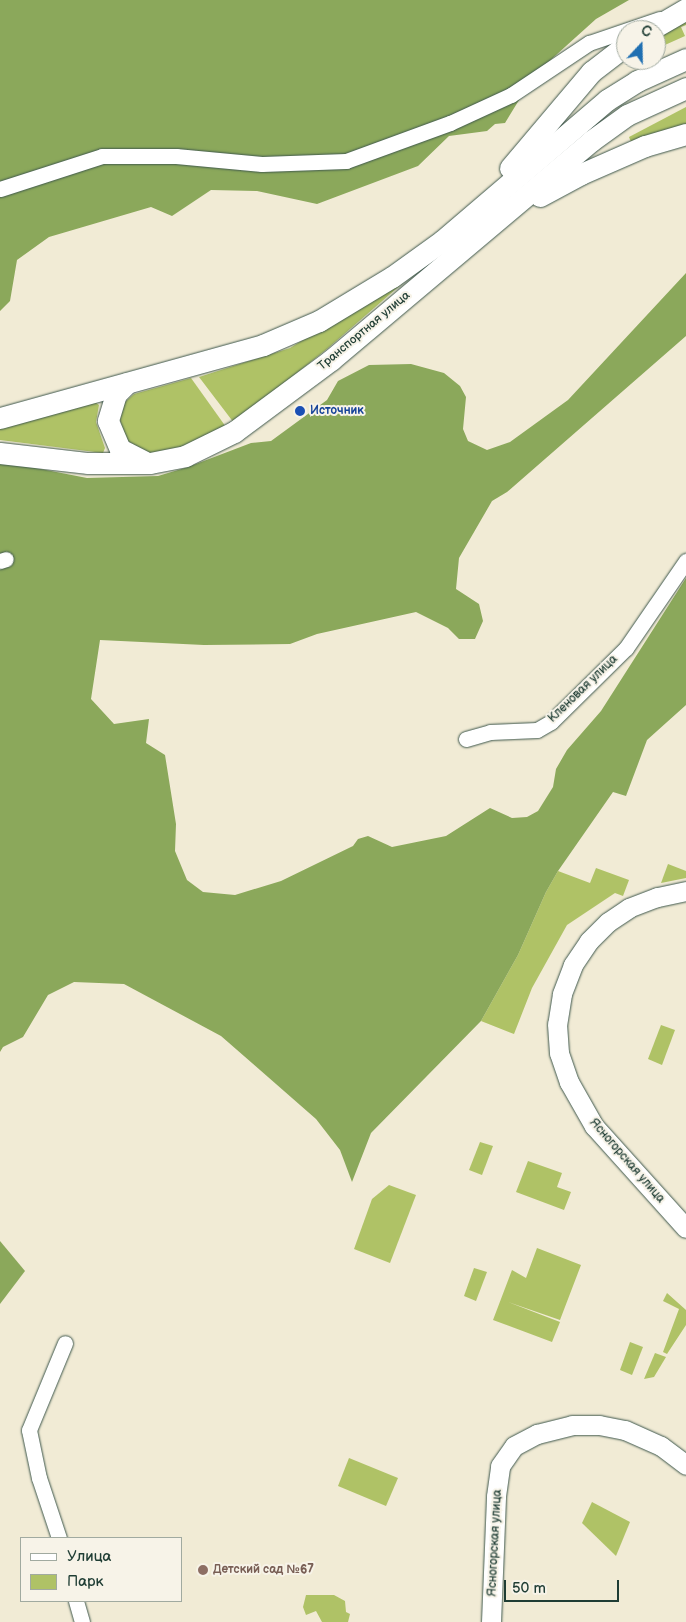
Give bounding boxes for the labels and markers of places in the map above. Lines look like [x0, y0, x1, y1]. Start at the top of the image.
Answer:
place label: Источник [310, 404, 364, 418]
marker: Источник [294, 405, 306, 417]
place label: Детский сад №67 [213, 1563, 314, 1577]
marker: Детский сад №67 [197, 1564, 209, 1576]

